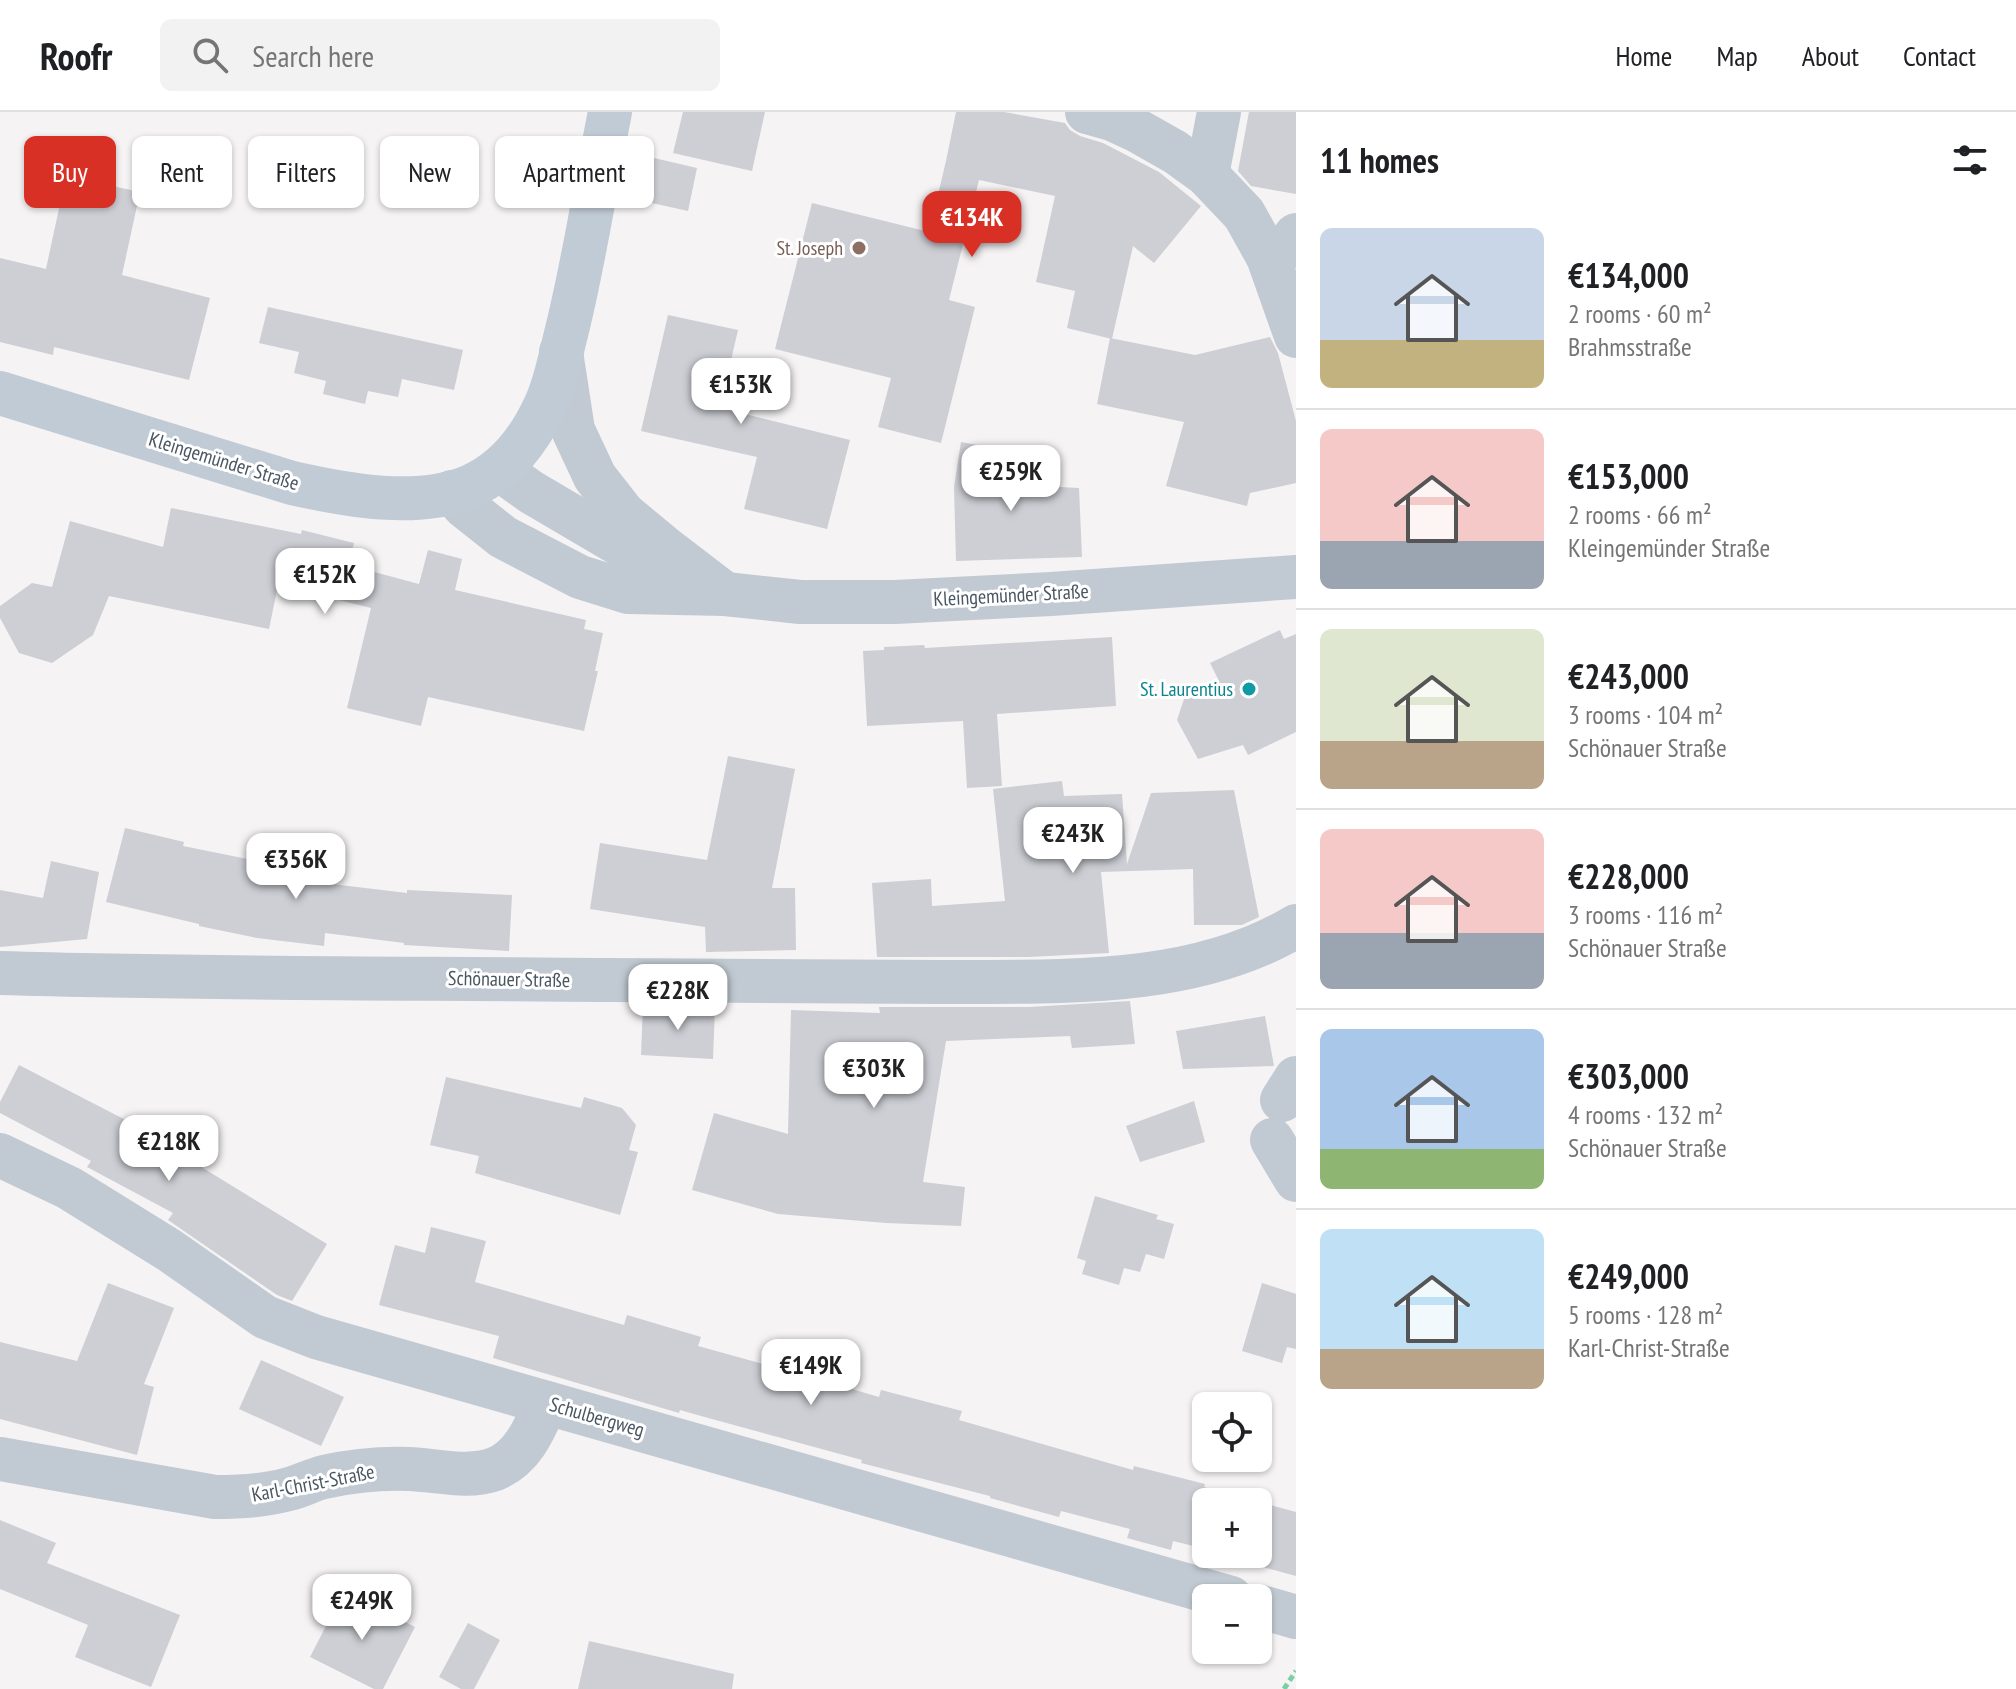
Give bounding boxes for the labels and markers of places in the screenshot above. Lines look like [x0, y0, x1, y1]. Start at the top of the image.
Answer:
pin: €134K [916, 191, 1028, 259]
place label: St. Joseph [776, 235, 843, 261]
marker: St. Joseph [850, 239, 868, 257]
pin: €153K [685, 358, 797, 426]
pin: €259K [955, 445, 1067, 513]
pin: €152K [269, 548, 381, 616]
place label: St. Laurentius [1140, 676, 1233, 702]
marker: St. Laurentius [1240, 680, 1258, 698]
pin: €243K [1017, 807, 1129, 875]
pin: €356K [240, 833, 352, 901]
pin: €228K [622, 964, 734, 1032]
pin: €303K [818, 1042, 930, 1110]
pin: €218K [113, 1115, 225, 1183]
pin: €149K [755, 1339, 867, 1407]
pin: €249K [306, 1574, 418, 1642]

